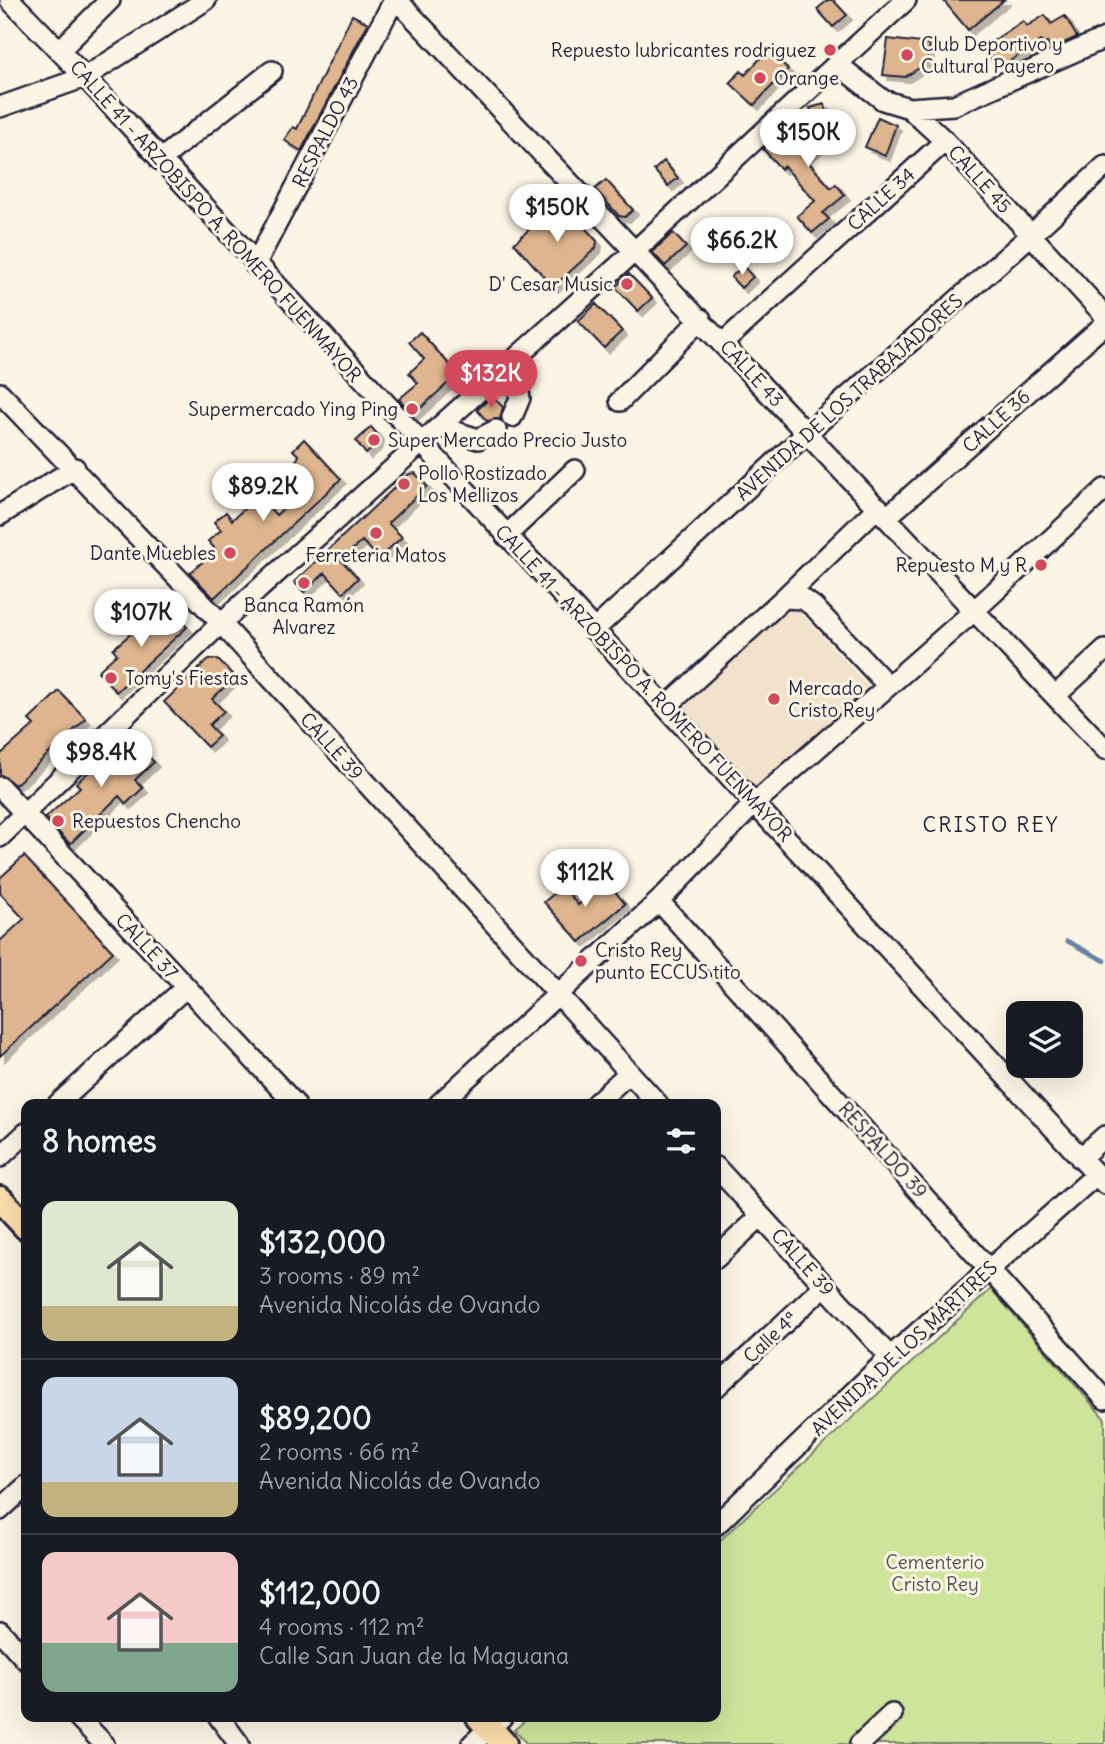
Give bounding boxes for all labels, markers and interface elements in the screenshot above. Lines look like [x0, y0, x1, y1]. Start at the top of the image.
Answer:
place label: Club Deportivo y Cultural Payero [921, 32, 1063, 78]
place label: Repuesto lubricantes rodriguez [551, 38, 816, 62]
marker: Repuesto lubricantes rodriguez [822, 42, 838, 58]
marker: Club Deportivo y Cultural Payero [899, 47, 915, 63]
street label: CALLE 41 - ARZOBISPO A. ROMERO FUENMAYOR [65, 55, 367, 387]
place label: Orange [774, 66, 839, 90]
marker: Orange [752, 70, 768, 86]
street label: RESPALDO 43 [287, 72, 363, 192]
pin: $150K [759, 110, 857, 169]
text: $150K [776, 117, 840, 146]
street label: CALLE 45 [943, 140, 1017, 218]
street label: CALLE 34 [842, 162, 920, 236]
pin: $150K [508, 184, 606, 244]
text: $150K [525, 192, 589, 221]
pin: $66.2K [685, 218, 799, 277]
text: $66.2K [707, 225, 777, 254]
place label: D' Cesar Music [488, 272, 613, 296]
marker: D' Cesar Music [619, 276, 635, 292]
street label: AVENIDA DE LOS TRABAJADORES [731, 289, 967, 505]
street label: CALLE 43 [715, 335, 789, 411]
pin: $132K [442, 350, 540, 410]
text: $132K [460, 358, 522, 387]
street label: CALLE 36 [957, 384, 1035, 458]
place label: Supermercado Ying Ping [188, 397, 398, 421]
marker: Supermercado Ying Ping [404, 401, 420, 417]
place label: Super Mercado Precio Justo [388, 428, 627, 452]
marker: Super Mercado Precio Justo [366, 432, 382, 448]
place label: Pollo Rostizado Los Mellizos [418, 461, 547, 507]
pin: $89.2K [206, 463, 320, 523]
text: $89.2K [228, 471, 298, 500]
marker: Pollo Rostizado Los Mellizos [396, 476, 412, 492]
street label: CALLE 41 - ARZOBISPO A. ROMERO FUENMAYOR [490, 519, 798, 847]
marker: Ferreteria Matos [368, 525, 384, 541]
place label: Dante Muebles [90, 541, 216, 565]
place label: Ferreteria Matos [306, 543, 446, 567]
marker: Dante Muebles [222, 545, 238, 561]
place label: Repuesto M y R [895, 553, 1027, 577]
marker: Repuesto M y R [1033, 557, 1049, 573]
marker: Banca Ramón Alvarez [296, 575, 312, 591]
pin: $107K [92, 590, 190, 649]
place label: Banca Ramón Alvarez [244, 593, 364, 639]
text: $107K [110, 597, 172, 626]
place label: Tomy's Fiestas [125, 666, 248, 690]
marker: Tomy's Fiestas [103, 670, 119, 686]
place label: Mercado Cristo Rey [788, 676, 875, 722]
marker: Mercado Cristo Rey [766, 691, 782, 707]
street label: CALLE 39 [295, 707, 369, 785]
pin: $98.4K [44, 730, 158, 789]
text: $98.4K [65, 737, 137, 766]
place label: Repuestos Chencho [72, 809, 241, 833]
district label: CRISTO REY [923, 811, 1059, 838]
marker: Repuestos Chencho [50, 813, 66, 829]
pin: $112K [536, 850, 634, 909]
text: $112K [556, 857, 614, 886]
street label: CALLE 37 [111, 908, 183, 984]
place label: Cristo Rey punto ECCUS tito [595, 938, 741, 984]
marker: Cristo Rey punto ECCUS tito [573, 953, 589, 969]
map controls [1006, 1001, 1083, 1078]
button: layers [1006, 1001, 1083, 1078]
street label: RESPALDO 39 [833, 1097, 933, 1203]
text: 8 homes [42, 1122, 157, 1160]
icon: filters [662, 1122, 700, 1160]
text: $132,000 [259, 1223, 386, 1261]
street label: CALLE 39 [766, 1223, 840, 1301]
icon: home [98, 1229, 182, 1313]
street label: AVENIDA DE LOS MÁRTIRES [806, 1255, 1002, 1441]
text: 3 rooms · 89 m² [259, 1261, 420, 1290]
text: Avenida Nicolás de Ovando [259, 1290, 540, 1319]
street label: Calle 4ª [738, 1306, 802, 1368]
text: $89,200 [259, 1399, 372, 1437]
icon: home [98, 1405, 182, 1489]
text: 2 rooms · 66 m² [259, 1437, 420, 1466]
text: Avenida Nicolás de Ovando [259, 1466, 540, 1495]
park label: Cementerio Cristo Rey [885, 1550, 985, 1596]
text: $112,000 [259, 1574, 381, 1612]
icon: home [98, 1580, 182, 1664]
text: 4 rooms · 112 m² [259, 1612, 425, 1641]
text: Calle San Juan de la Maguana [259, 1641, 569, 1670]

